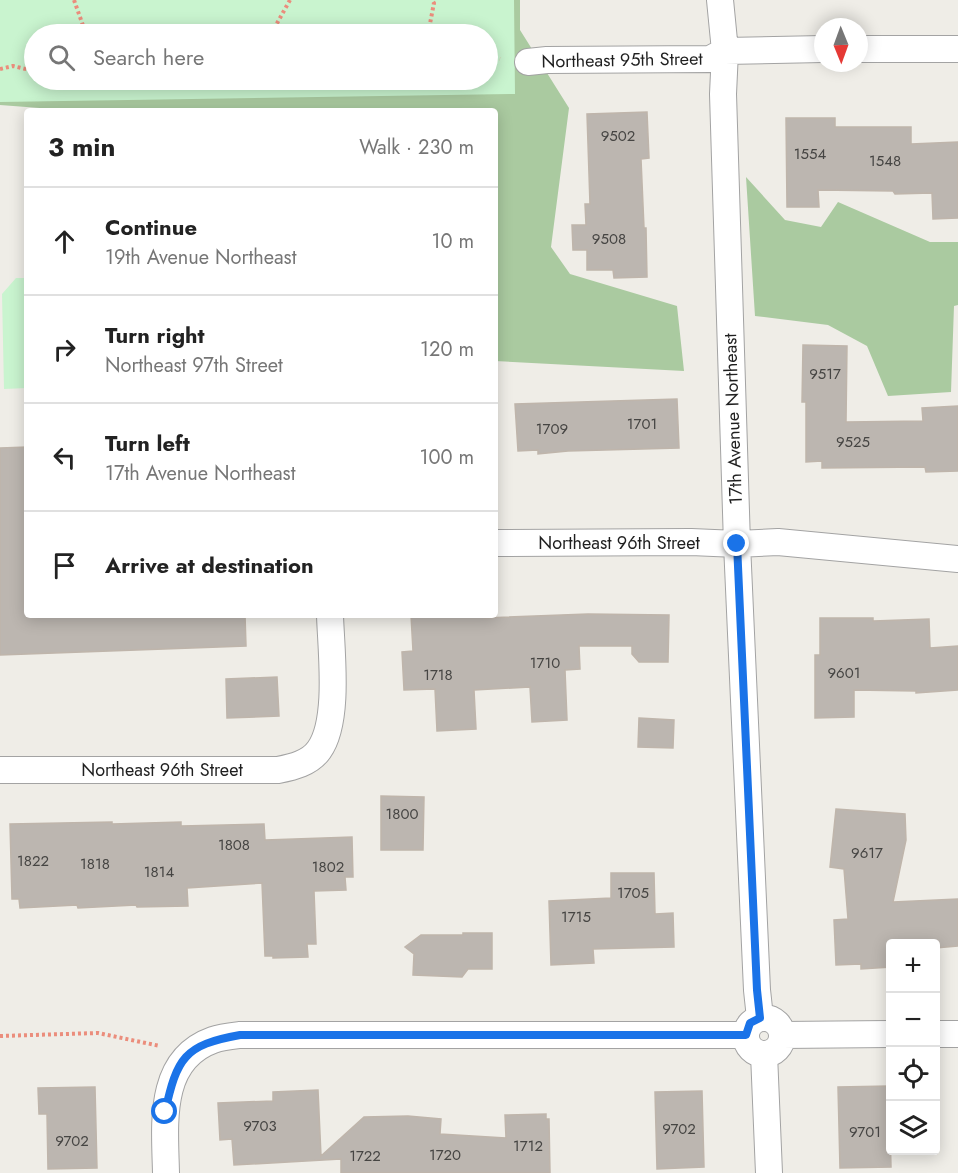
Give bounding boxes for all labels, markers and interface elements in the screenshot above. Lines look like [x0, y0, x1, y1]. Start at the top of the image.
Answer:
north arrow [814, 18, 868, 72]
search box [24, 24, 498, 90]
icon: search [45, 41, 78, 74]
text: Search here [93, 41, 204, 73]
street label: Northeast 95th Street [541, 46, 704, 74]
house number: 9502 [601, 125, 635, 147]
text: 3 min [48, 128, 115, 166]
text: Walk · 230 m [359, 133, 474, 162]
house number: 1554 [794, 143, 826, 165]
house number: 1548 [869, 150, 901, 172]
text: Continue [105, 211, 197, 243]
icon: ahead [48, 225, 81, 258]
text: 10 m [431, 227, 474, 256]
house number: 9508 [592, 228, 626, 250]
text: 19th Avenue Northeast [105, 243, 296, 272]
text: Turn right [105, 319, 205, 351]
street label: 17th Avenue Northeast [717, 332, 749, 505]
icon: right [48, 333, 81, 366]
text: 120 m [420, 335, 474, 364]
text: Northeast 97th Street [105, 351, 283, 380]
house number: 9517 [809, 363, 841, 385]
house number: 1701 [627, 413, 657, 435]
house number: 1709 [536, 418, 568, 440]
text: Turn left [105, 427, 190, 459]
house number: 9525 [836, 431, 870, 453]
icon: left [48, 441, 81, 474]
text: 100 m [419, 443, 474, 472]
text: 17th Avenue Northeast [105, 459, 295, 488]
street label: Northeast 96th Street [538, 530, 700, 556]
route end [723, 530, 749, 556]
icon: arrive [48, 549, 81, 582]
text: Arrive at destination [105, 549, 314, 581]
house number: 1710 [530, 652, 560, 674]
house number: 9601 [827, 662, 861, 684]
house number: 1718 [423, 664, 453, 686]
street label: Northeast 96th Street [81, 757, 243, 783]
house number: 1800 [386, 803, 418, 825]
house number: 1808 [218, 834, 250, 856]
house number: 9617 [851, 842, 883, 864]
house number: 1822 [17, 850, 49, 872]
house number: 1818 [80, 853, 110, 875]
house number: 1802 [312, 856, 344, 878]
house number: 1814 [144, 861, 174, 883]
house number: 1705 [617, 882, 649, 904]
house number: 1715 [561, 906, 591, 928]
map controls [886, 939, 940, 1155]
button: + [886, 939, 940, 993]
button: − [886, 993, 940, 1047]
button: locate [886, 1047, 940, 1101]
route start [151, 1098, 177, 1124]
button: layers [886, 1101, 940, 1155]
house number: 9703 [243, 1115, 277, 1137]
house number: 9702 [662, 1118, 696, 1140]
house number: 9701 [849, 1121, 881, 1143]
house number: 9702 [55, 1130, 89, 1152]
house number: 1712 [513, 1135, 543, 1157]
house number: 1720 [429, 1144, 461, 1166]
house number: 1722 [349, 1145, 381, 1167]

